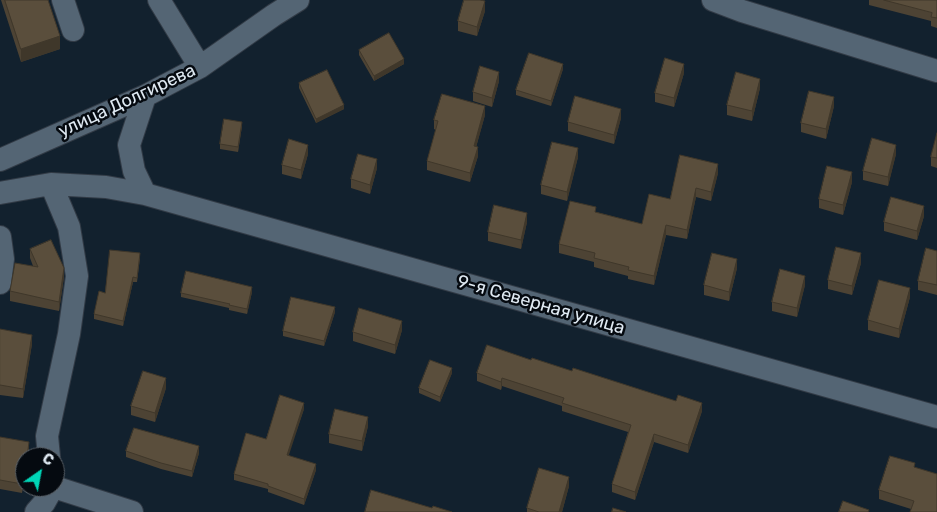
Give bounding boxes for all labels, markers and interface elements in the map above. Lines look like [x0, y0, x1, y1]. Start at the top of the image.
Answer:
street label: улица Долгирева [55, 60, 199, 142]
street label: 9-я Северная улица [455, 271, 627, 339]
north arrow [15, 447, 65, 497]
text: С [39, 450, 57, 470]

